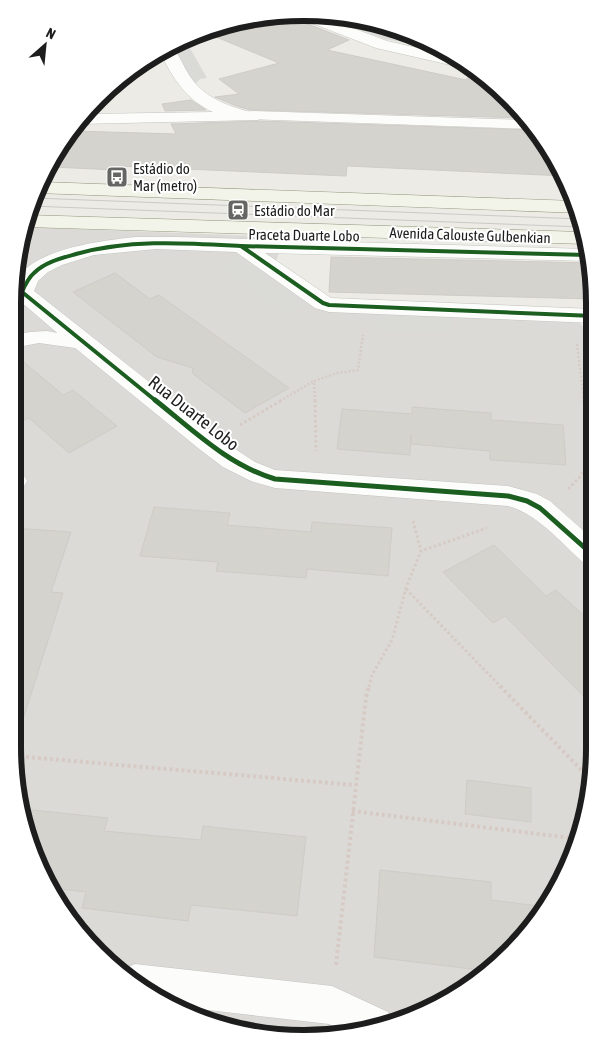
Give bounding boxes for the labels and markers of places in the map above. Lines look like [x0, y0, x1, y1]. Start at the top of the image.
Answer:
place label: Estádio do Mar (metro) [133, 160, 197, 194]
bus stop icon: Estádio do Mar (metro) [105, 165, 129, 189]
station icon: Estádio do Mar [226, 198, 250, 222]
place label: Estádio do Mar [254, 202, 335, 219]

